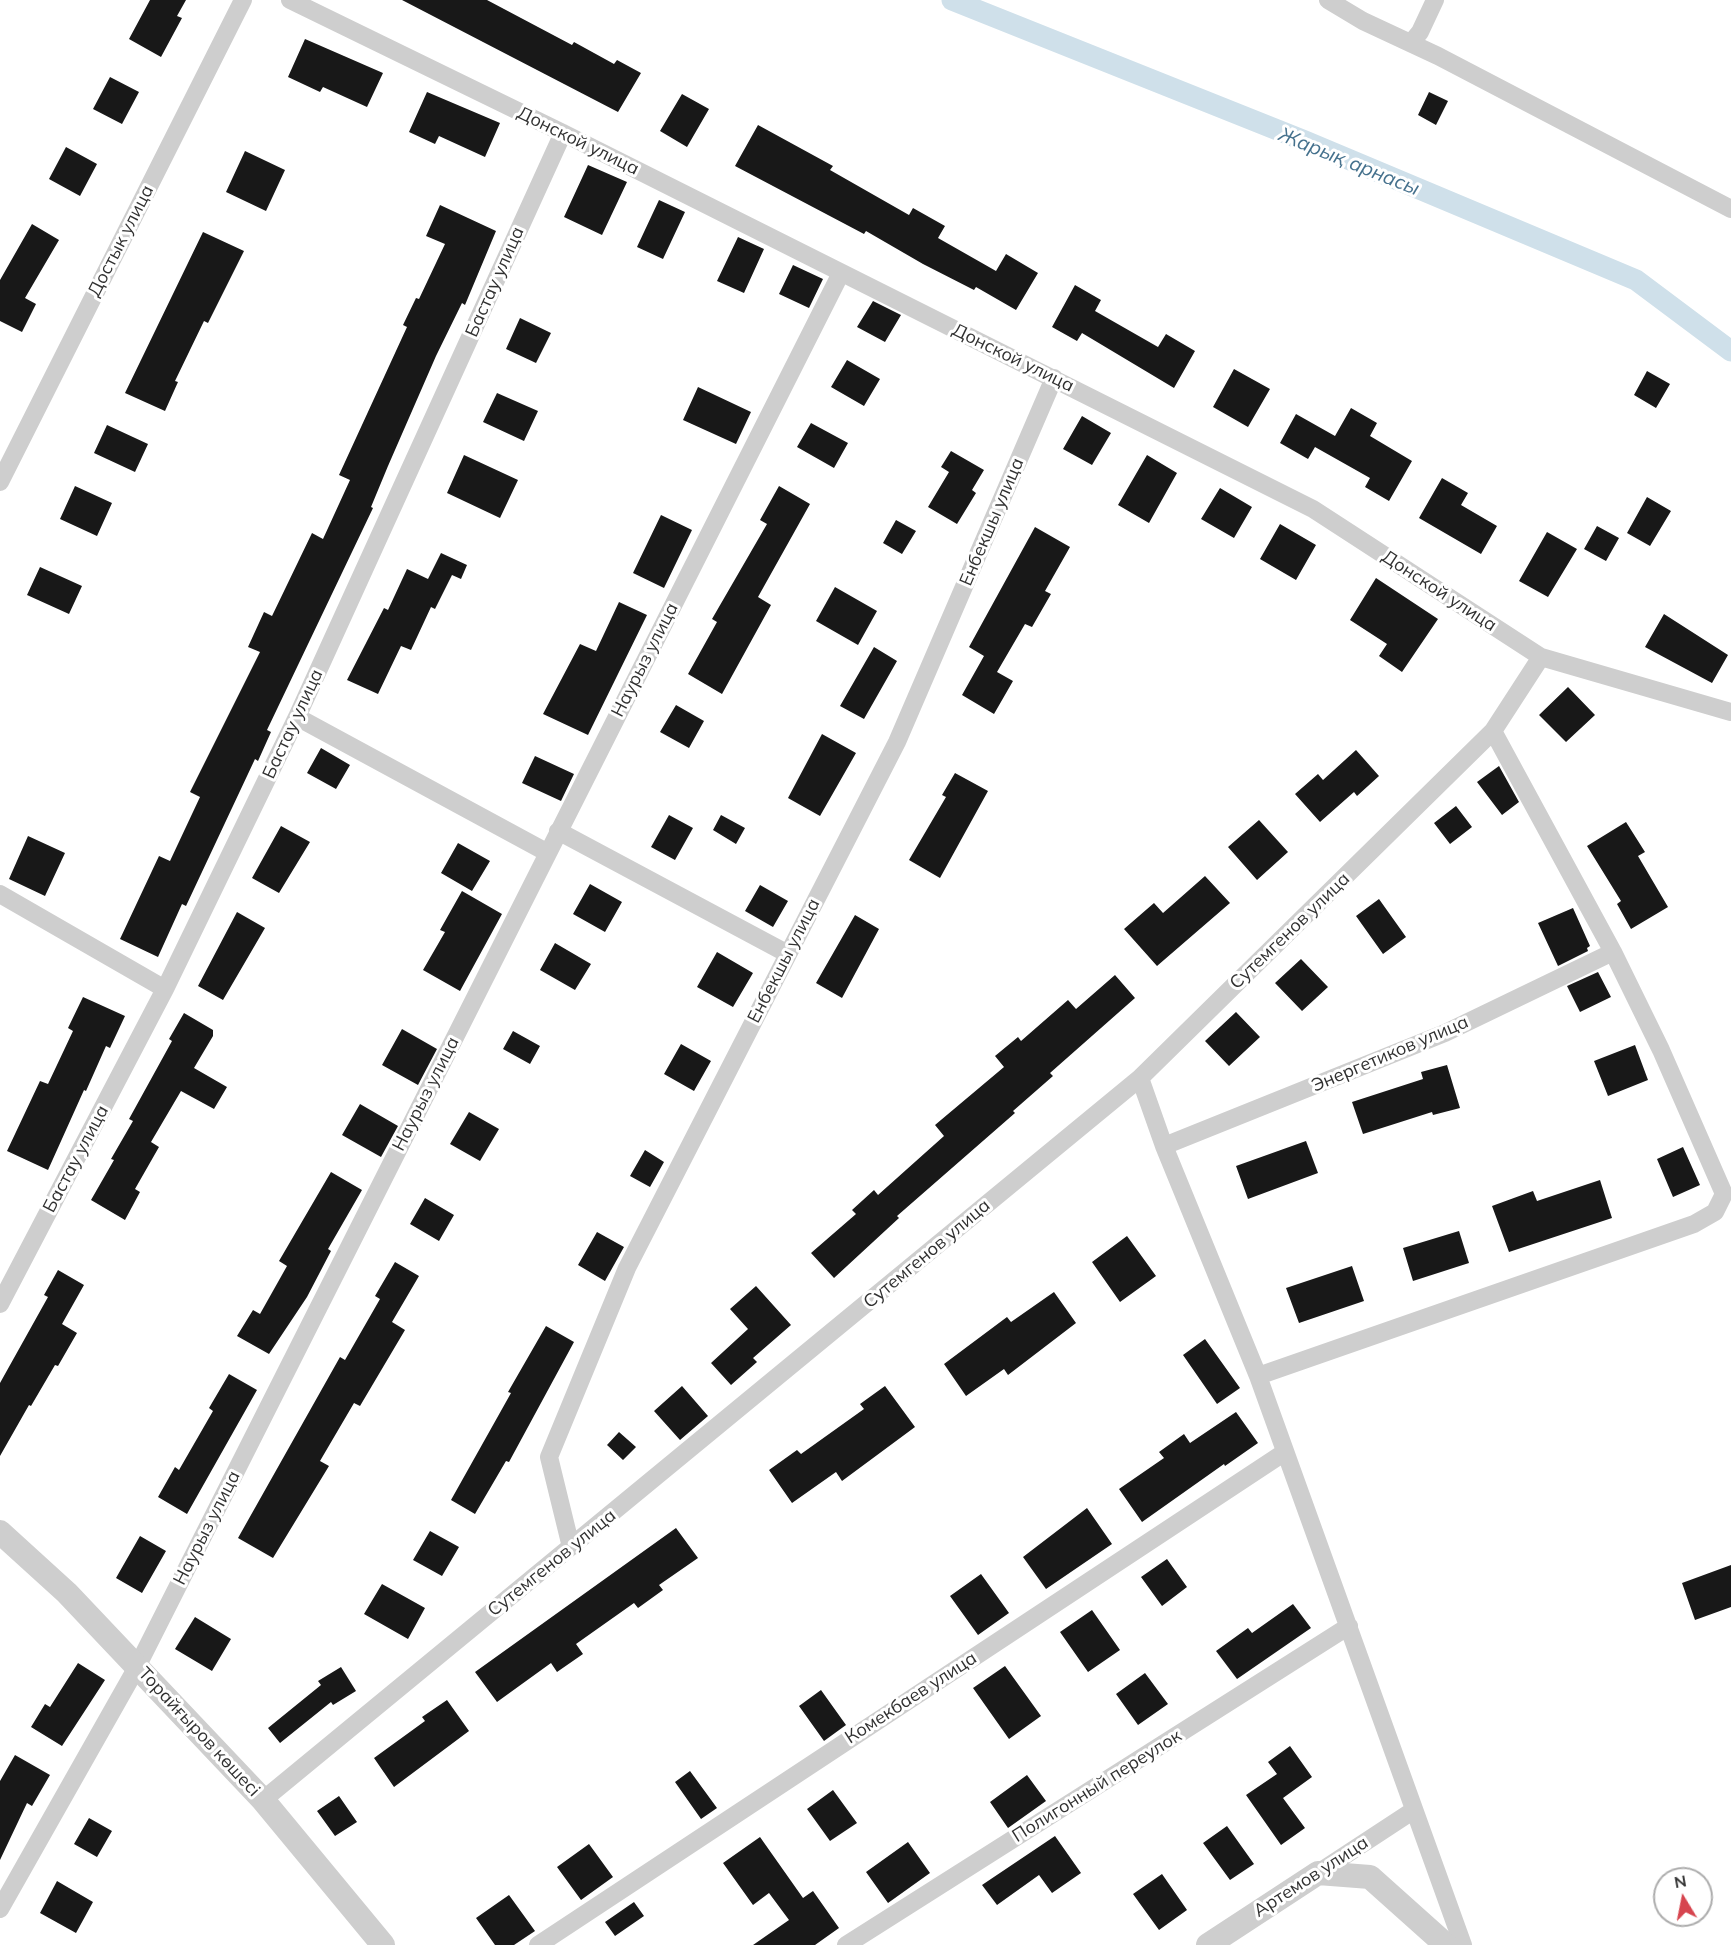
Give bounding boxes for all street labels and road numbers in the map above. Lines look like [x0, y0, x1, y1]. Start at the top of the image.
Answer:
street label: Донской улица [514, 102, 642, 180]
street label: Достык улица [84, 182, 158, 300]
street label: Бастау улица [461, 224, 529, 340]
street label: Донской улица [949, 319, 1077, 397]
street label: Енбекшы улица [955, 455, 1029, 589]
street label: Донской улица [1377, 546, 1501, 636]
street label: Наурыз улица [607, 599, 683, 721]
street label: Бастау улица [258, 666, 328, 782]
street label: Сутемгенов улица [1226, 868, 1354, 994]
street label: Енбекшы улица [743, 895, 825, 1027]
street label: Энергетиков улица [1308, 1011, 1472, 1097]
street label: Наурыз улица [388, 1033, 464, 1155]
street label: Бастау улица [39, 1102, 113, 1216]
street label: Сутемгенов улица [859, 1195, 995, 1313]
street label: Наурыз улица [169, 1467, 245, 1589]
street label: Сутемгенов улица [484, 1505, 620, 1621]
street label: Комекбаев улица [841, 1647, 981, 1749]
street label: Торайғыров көшесі [133, 1663, 265, 1801]
street label: Полигонный переулок [1008, 1725, 1186, 1847]
street label: Артемов улица [1250, 1832, 1372, 1922]

